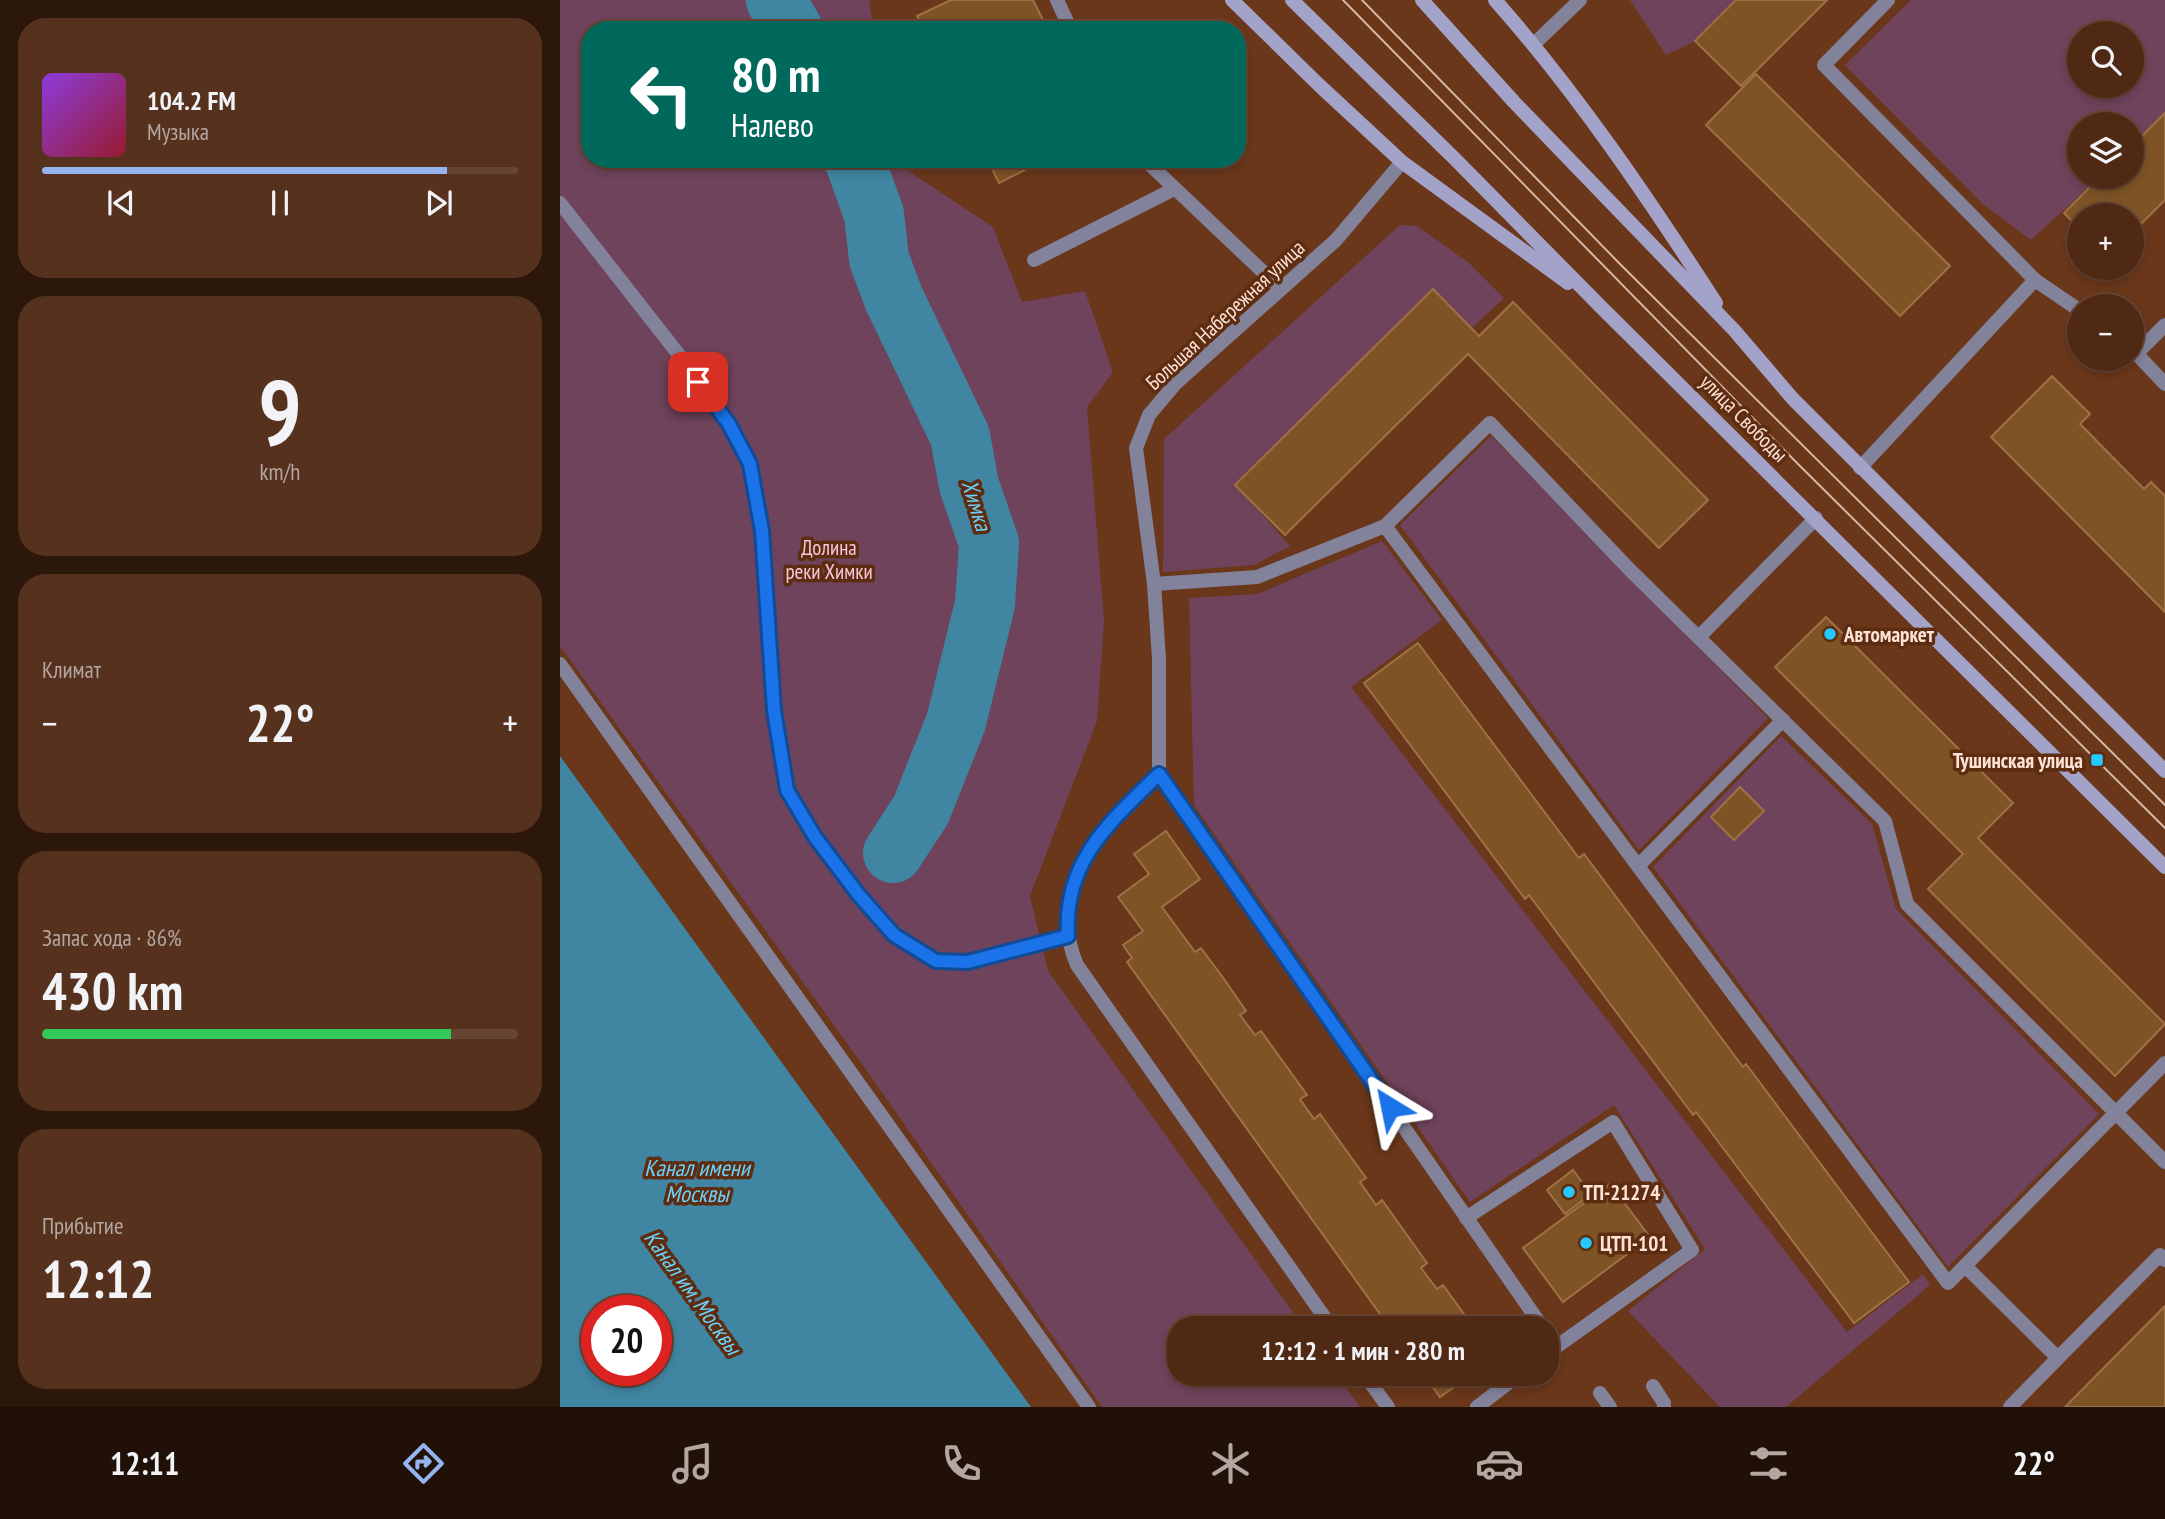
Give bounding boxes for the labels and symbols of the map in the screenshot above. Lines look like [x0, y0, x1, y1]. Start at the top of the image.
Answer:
street label: Большая Набережная улица [1140, 234, 1310, 396]
pin [668, 352, 728, 412]
street label: улица Свободы [1694, 368, 1794, 468]
water label: Химка [956, 476, 999, 536]
park label: Долина реки Химки [785, 534, 873, 585]
place label: Автомаркет [1843, 621, 1935, 648]
marker: Автомаркет [1822, 626, 1838, 642]
place label: Тушинская улица [1953, 747, 2083, 774]
marker: Тушинская улица [2089, 752, 2105, 768]
position arrow [1353, 1070, 1427, 1144]
water label: Канал имени Москвы [644, 1153, 752, 1208]
place label: ТП-21274 [1583, 1179, 1660, 1206]
marker: ТП-21274 [1561, 1184, 1577, 1200]
water label: Канал им. Москвы [638, 1224, 749, 1361]
place label: ЦТП-101 [1600, 1230, 1668, 1257]
marker: ЦТП-101 [1578, 1235, 1594, 1251]
speed limit sign: 20 [581, 1295, 672, 1386]

